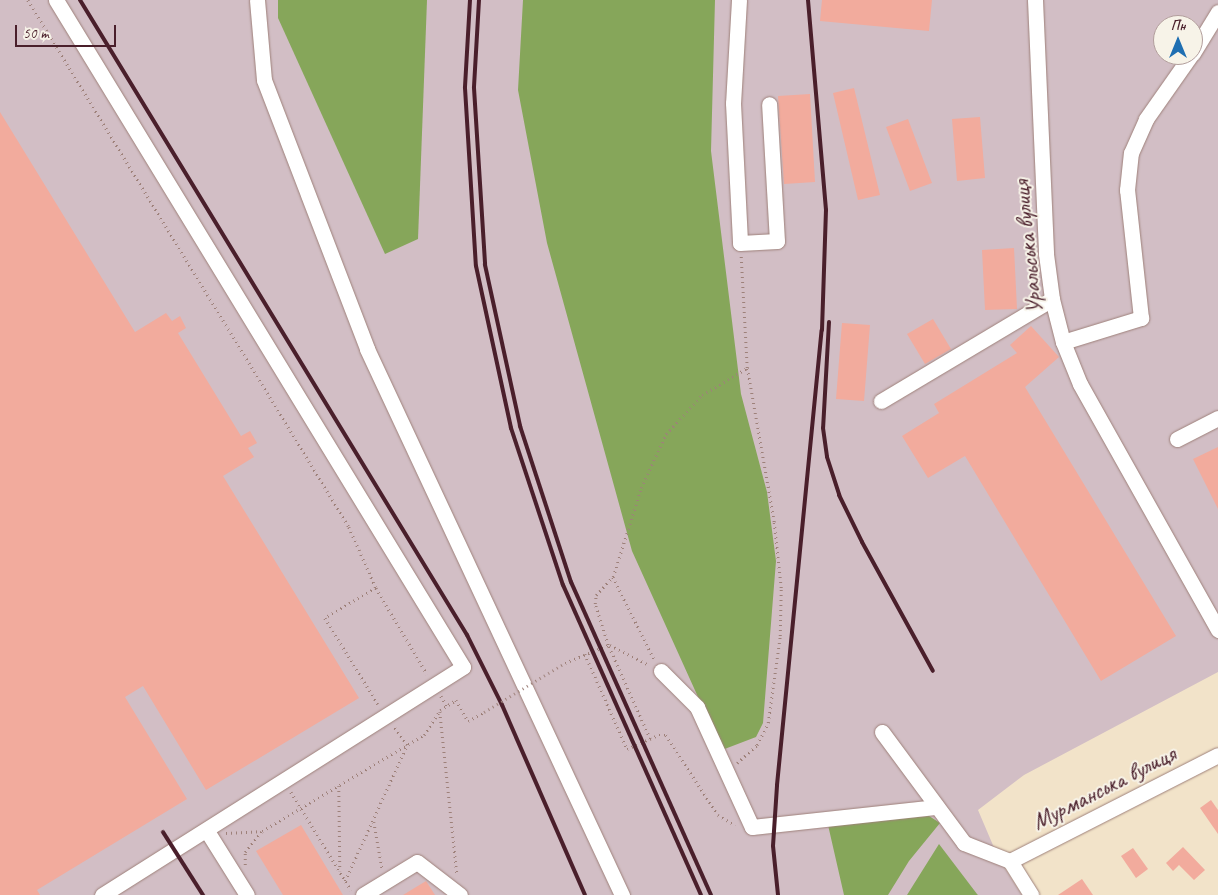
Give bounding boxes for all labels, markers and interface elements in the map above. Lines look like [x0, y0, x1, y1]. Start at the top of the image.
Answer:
scale bar [18, 15, 119, 47]
north arrow [1153, 15, 1203, 65]
text: Пн [1171, 17, 1185, 34]
text: 50 m [23, 24, 49, 43]
street label: Уральська вулиця [1007, 178, 1049, 316]
street label: Мурманська вулиця [1027, 739, 1181, 837]

